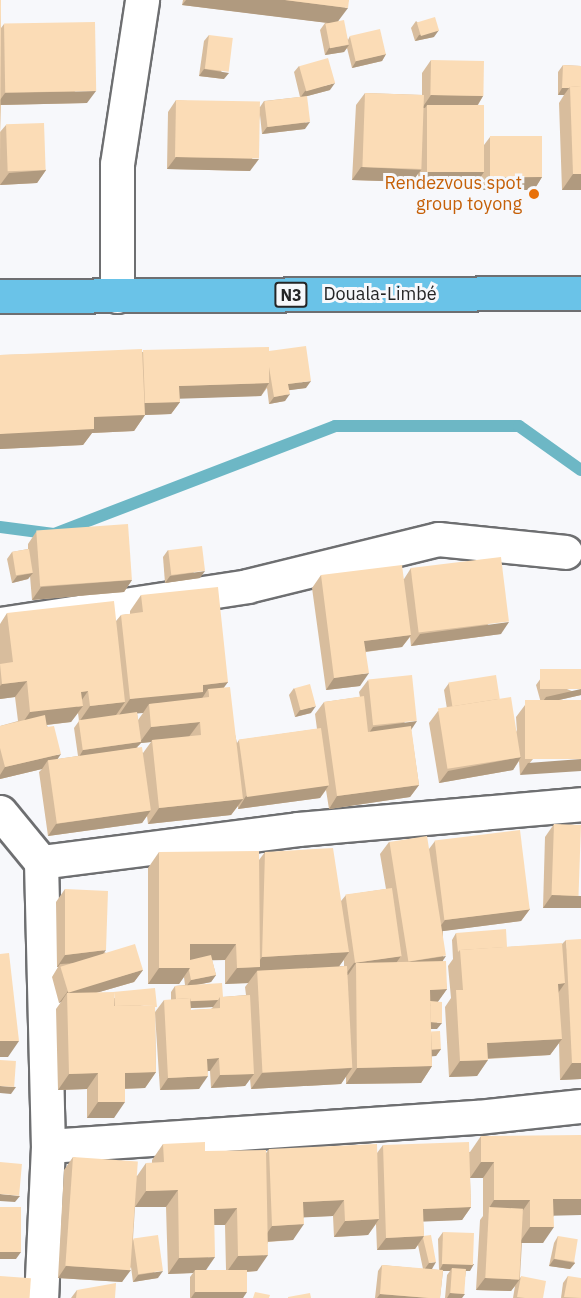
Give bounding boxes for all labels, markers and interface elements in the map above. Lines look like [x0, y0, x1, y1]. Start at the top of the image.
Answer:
place label: Rendezvous spot group toyong [384, 173, 522, 216]
marker: Rendezvous spot group toyong [527, 187, 541, 201]
road number: N3 [273, 282, 309, 308]
street label: Douala-Limbé [323, 283, 437, 305]

